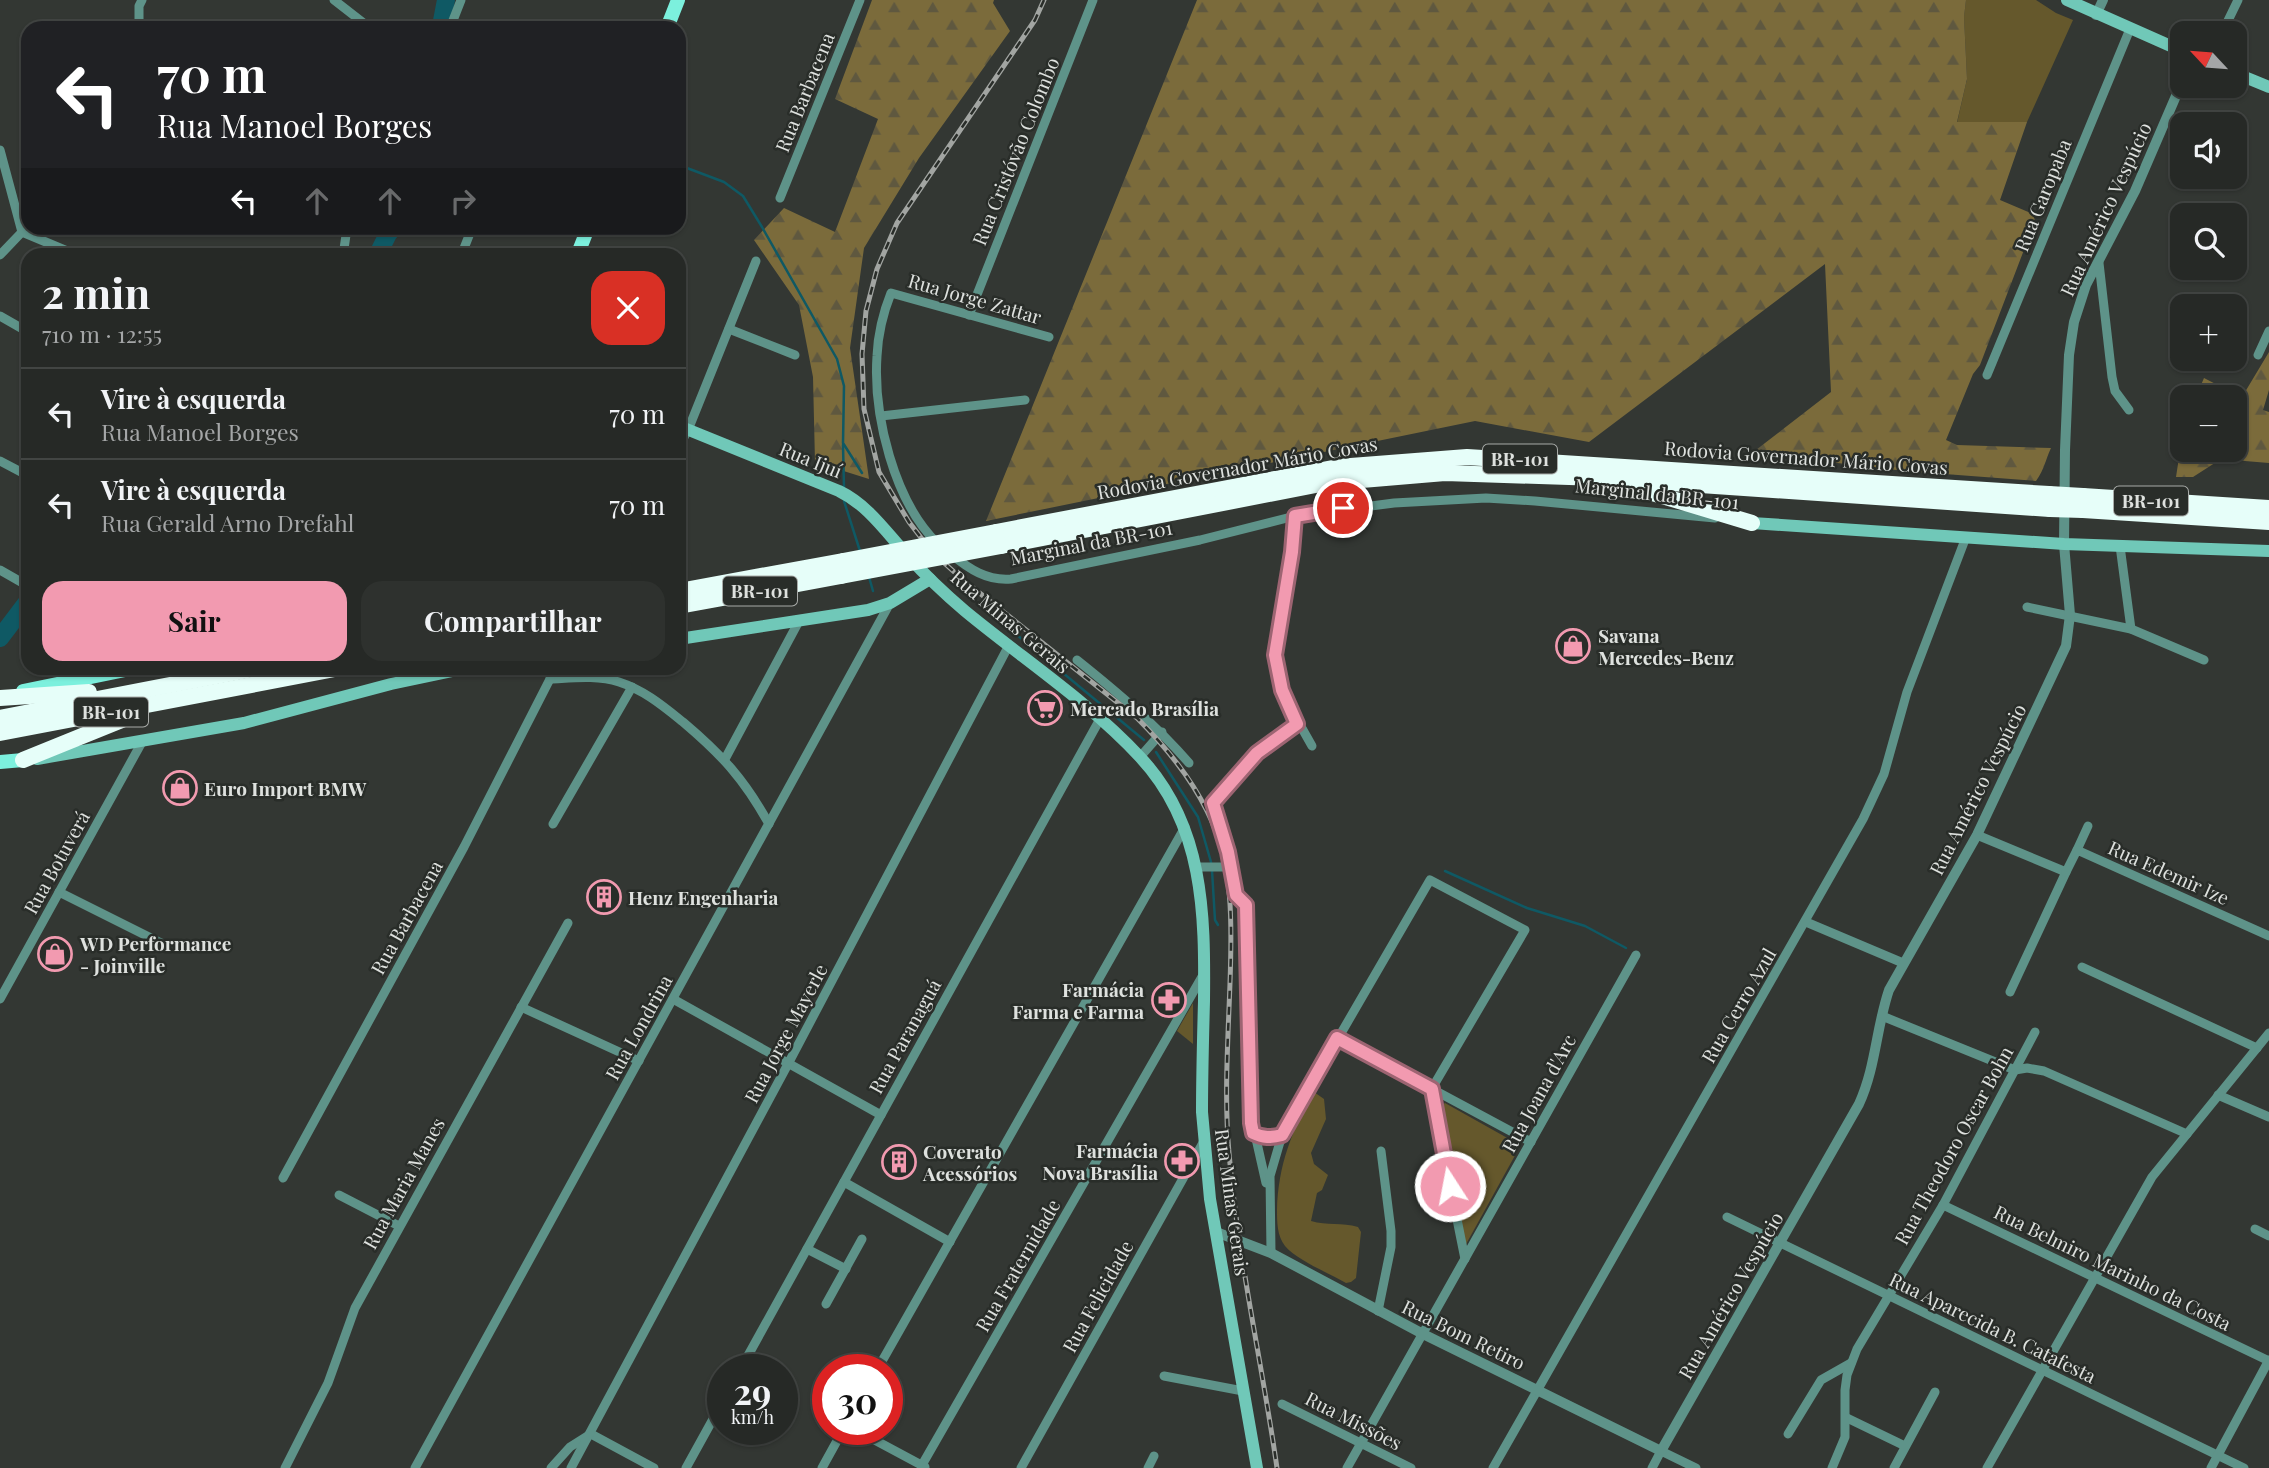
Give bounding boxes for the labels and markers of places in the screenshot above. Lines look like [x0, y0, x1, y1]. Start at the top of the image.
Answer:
pin [1313, 478, 1373, 538]
place label: Savana Mercedes-Benz [1598, 622, 1734, 670]
shop icon: Savana Mercedes-Benz [1554, 627, 1592, 665]
supermarket icon: Mercado Brasília [1026, 689, 1064, 727]
place label: Mercado Brasília [1070, 695, 1219, 721]
shop icon: Euro Import BMW [161, 769, 199, 807]
place label: Euro Import BMW [204, 775, 367, 801]
building icon: Henz Engenharia [585, 878, 623, 916]
place label: Henz Engenharia [628, 884, 779, 910]
place label: WD Performance - Joinville [79, 930, 231, 978]
shop icon: WD Performance - Joinville [36, 935, 74, 973]
place label: Farmácia Farma e Farma [1012, 976, 1144, 1024]
pharmacy icon: Farmácia Farma e Farma [1150, 981, 1188, 1019]
place label: Farmácia Nova Brasília [1043, 1137, 1158, 1185]
place label: Coverato Acessórios [922, 1138, 1018, 1186]
pharmacy icon: Farmácia Nova Brasília [1163, 1142, 1201, 1180]
building icon: Coverato Acessórios [880, 1143, 918, 1181]

